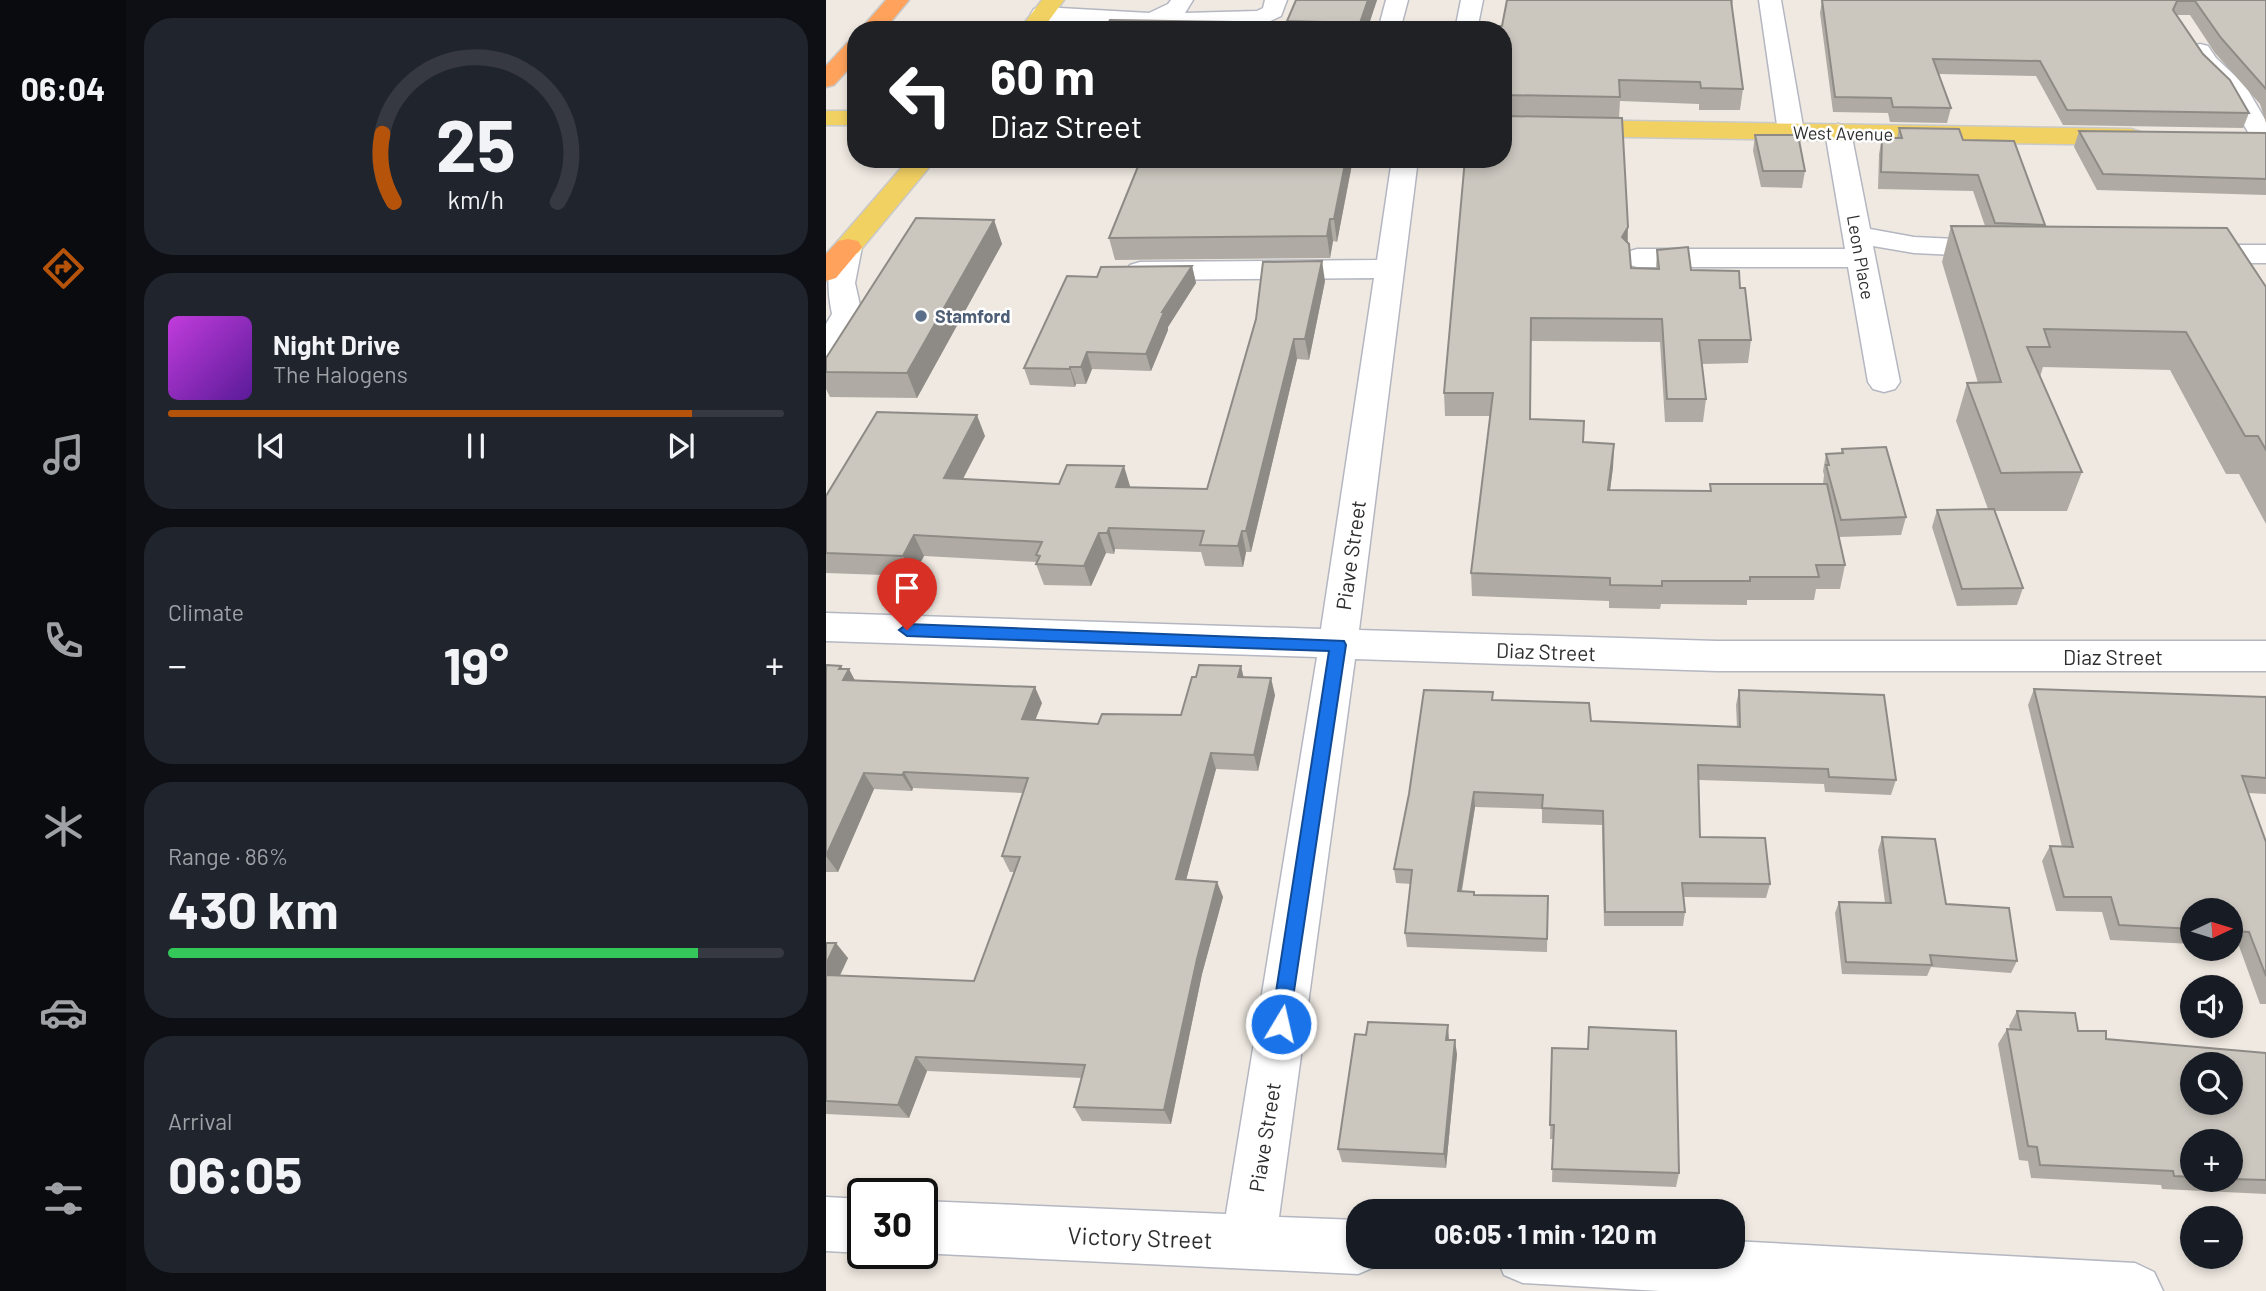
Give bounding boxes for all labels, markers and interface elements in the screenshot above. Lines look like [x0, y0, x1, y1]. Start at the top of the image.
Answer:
text: 60 m [990, 46, 1095, 105]
icon: left [875, 49, 966, 140]
text: 06:04 [21, 69, 105, 107]
text: 25 [436, 100, 516, 188]
text: Diaz Street [990, 106, 1142, 144]
street label: West Avenue [1793, 121, 1893, 145]
text: km/h [448, 184, 504, 214]
street label: Leon Place [1843, 213, 1879, 301]
icon: directions [39, 244, 88, 293]
place label: Stamford [935, 305, 1010, 327]
marker: Stamford [913, 308, 929, 324]
text: Night Drive [273, 329, 400, 360]
text: The Halogens [273, 360, 408, 388]
icon: previous [252, 427, 290, 465]
icon: pause [457, 427, 495, 465]
icon: next [662, 427, 700, 465]
icon: music [39, 430, 88, 479]
street label: Piave Street [1330, 498, 1370, 612]
pin [877, 558, 937, 630]
icon: arrive [888, 569, 926, 607]
text: Climate [168, 598, 244, 626]
icon: phone [39, 616, 88, 665]
text: 19° [443, 633, 509, 695]
street label: Diaz Street [1496, 637, 1596, 665]
text: − [168, 641, 187, 687]
text: + [765, 641, 784, 687]
street label: Diaz Street [2063, 644, 2163, 669]
icon: climate [39, 802, 88, 851]
text: Range · 86% [168, 842, 288, 870]
text: 430 km [168, 877, 339, 939]
north arrow [2180, 898, 2244, 961]
map controls [2180, 898, 2243, 1269]
button: sound [2180, 975, 2243, 1038]
position arrow [1244, 987, 1318, 1061]
icon: car [39, 988, 88, 1037]
button: search [2180, 1052, 2243, 1115]
street label: Piave Street [1243, 1080, 1285, 1194]
text: Arrival [168, 1107, 232, 1135]
button: + [2180, 1129, 2243, 1192]
text: 06:05 [168, 1142, 302, 1204]
icon: filters [39, 1174, 88, 1223]
speed limit sign: 30 [847, 1178, 938, 1269]
button: − [2180, 1206, 2243, 1269]
text: 06:05 · 1 min · 120 m [1434, 1218, 1657, 1249]
street label: Victory Street [1067, 1220, 1213, 1254]

